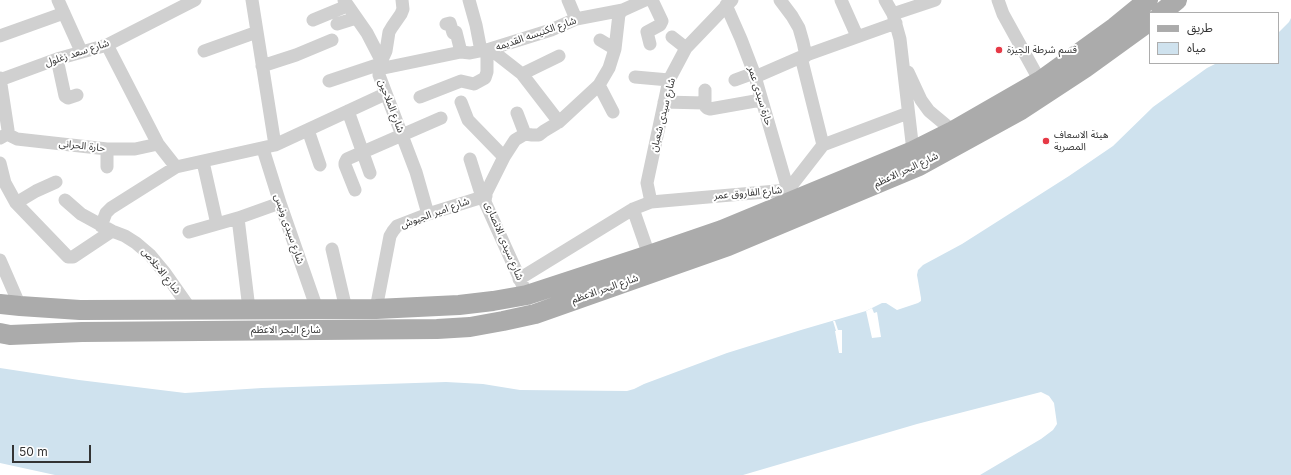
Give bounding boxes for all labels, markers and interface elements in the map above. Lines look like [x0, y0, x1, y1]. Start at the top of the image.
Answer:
legend [1149, 12, 1279, 64]
street label: شارع الكنيسه القديمه [494, 15, 578, 53]
text: طريق [1187, 20, 1213, 35]
street label: شارع سعد زغلول [43, 37, 111, 69]
text: مياه [1187, 40, 1206, 55]
place label: قسم شرطة الجيزة [1007, 44, 1077, 56]
marker: قسم شرطة الجيزة [994, 45, 1004, 55]
street label: حارة سيدى عمر [745, 65, 775, 127]
street label: شارع سيدى شعبان [648, 77, 678, 153]
street label: شارع الملاحين [375, 78, 407, 134]
place label: هيئة الاسعاف المصرية [1054, 129, 1109, 152]
marker: هيئة الاسعاف المصرية [1041, 136, 1051, 146]
street label: حارة الحرانى [58, 138, 106, 154]
street label: شارع البحر الاعظم [872, 150, 940, 190]
street label: شارع الفاروق عمر [713, 184, 783, 202]
street label: شارع سيدى ونيس [271, 192, 307, 266]
street label: شارع امير الجيوش [399, 195, 471, 231]
street label: شارع سيدى الانصارى [482, 200, 526, 282]
street label: شارع الاخلاص [139, 246, 183, 296]
street label: شارع البحر الاعظم [570, 272, 640, 306]
street label: شارع البحر الاعظم [251, 324, 321, 336]
scale bar [14, 437, 93, 463]
text: 50 m [19, 444, 48, 459]

